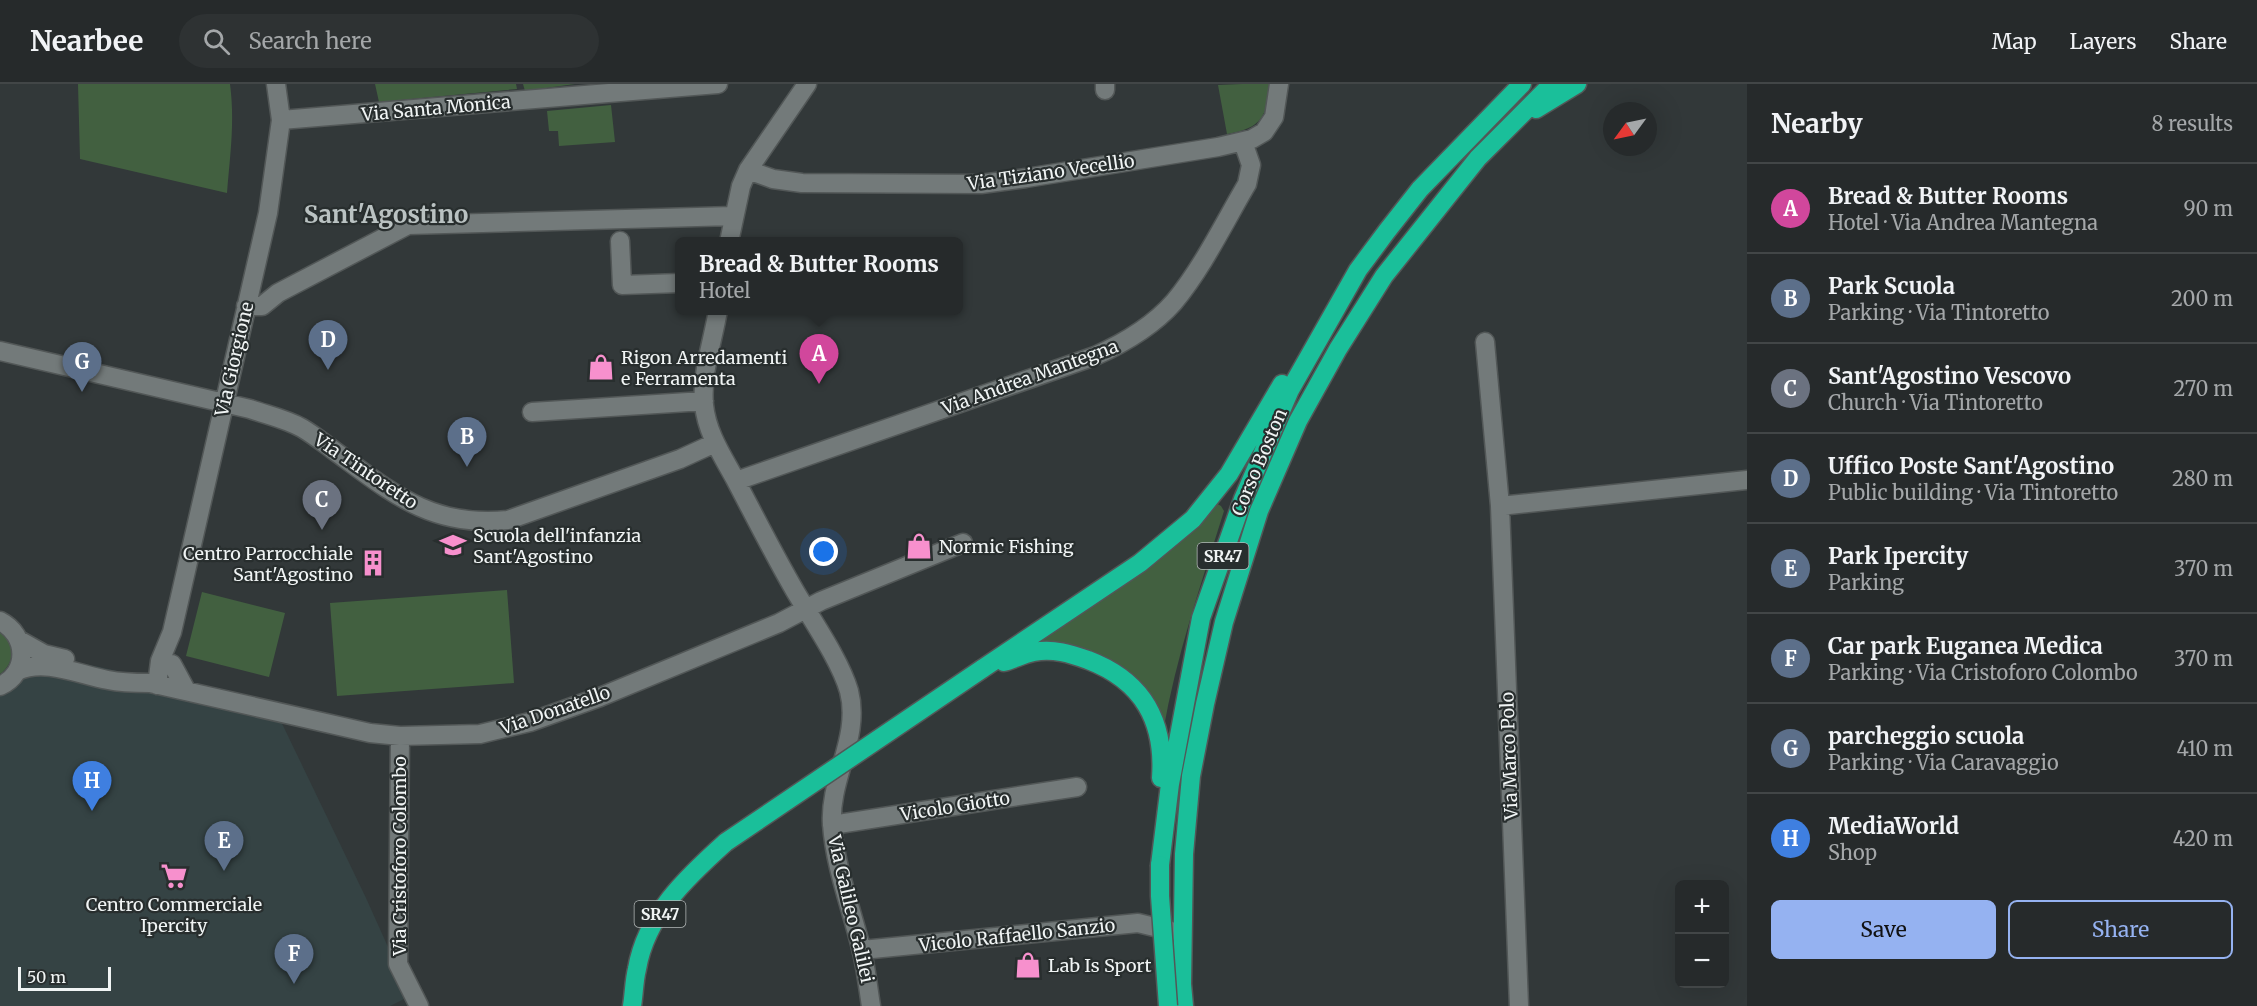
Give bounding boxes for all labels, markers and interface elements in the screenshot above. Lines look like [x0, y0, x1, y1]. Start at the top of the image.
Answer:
search box [179, 14, 599, 68]
text: Nearbee [30, 23, 143, 59]
icon: search [200, 25, 233, 58]
text: Search here [248, 27, 372, 55]
text: Map [1992, 28, 2037, 55]
text: Layers [2070, 28, 2137, 55]
text: Share [2170, 28, 2227, 55]
street label: Via Santa Monica [360, 90, 512, 126]
north arrow [1603, 102, 1657, 156]
text: Nearby [1771, 107, 1863, 140]
text: 8 results [2151, 111, 2233, 136]
street label: Via Tiziano Vecellio [965, 149, 1136, 195]
text: Bread & Butter Rooms [1828, 182, 2068, 210]
text: A [1783, 196, 1798, 221]
text: 90 m [2183, 196, 2233, 221]
district label: Sant'Agostino [304, 199, 468, 230]
text: Hotel · Via Andrea Mantegna [1828, 210, 2098, 235]
popup [675, 237, 963, 315]
text: Bread & Butter Rooms [699, 250, 939, 278]
text: Park Scuola [1828, 272, 1955, 300]
text: Hotel [699, 278, 750, 303]
text: B [1784, 286, 1797, 311]
text: 200 m [2171, 286, 2233, 311]
street label: Via Giorgione [209, 299, 258, 420]
text: Parking · Via Tintoretto [1828, 300, 2049, 325]
pin: D [308, 320, 348, 370]
pin: A [800, 334, 838, 384]
street label: Via Andrea Mantegna [938, 334, 1122, 420]
pin: G [62, 342, 101, 392]
place label: Rigon Arredamenti e Ferramenta [621, 346, 787, 390]
shop icon: Rigon Arredamenti e Ferramenta [586, 352, 616, 382]
text: Sant'Agostino Vescovo [1828, 362, 2071, 390]
text: C [1784, 376, 1797, 401]
text: 270 m [2173, 376, 2233, 401]
text: Church · Via Tintoretto [1828, 390, 2043, 415]
street label: Corso Boston [1226, 405, 1292, 519]
pin: B [448, 418, 486, 467]
street label: Via Tintoretto [309, 427, 422, 514]
text: Uffico Poste Sant'Agostino [1828, 452, 2114, 480]
text: D [1783, 466, 1798, 491]
text: 280 m [2172, 466, 2233, 491]
pin: C [302, 480, 342, 530]
text: Public building · Via Tintoretto [1828, 480, 2118, 505]
place label: Scuola dell'infanzia Sant'Agostino [473, 524, 641, 568]
school or university icon: Scuola dell'infanzia Sant'Agostino [438, 530, 468, 560]
shop icon: Normic Fishing [904, 531, 934, 561]
place label: Normic Fishing [939, 535, 1074, 558]
your location [809, 537, 838, 566]
place label: Centro Parrocchiale Sant'Agostino [183, 542, 353, 586]
text: Park Ipercity [1828, 542, 1968, 570]
road number: SR47 [1198, 543, 1248, 569]
building icon: Centro Parrocchiale Sant'Agostino [358, 548, 388, 578]
text: E [1784, 556, 1797, 581]
text: 370 m [2174, 556, 2233, 581]
text: Parking [1828, 570, 1904, 595]
text: Car park Euganea Medica [1828, 632, 2103, 660]
text: F [1784, 646, 1797, 671]
text: 370 m [2174, 646, 2233, 671]
text: Parking · Via Cristoforo Colombo [1828, 660, 2138, 685]
street label: Via Donatello [496, 680, 613, 740]
street label: Via Marco Polo [1495, 692, 1523, 821]
text: parcheggio scuola [1828, 722, 2024, 750]
text: G [1783, 736, 1798, 761]
text: 410 m [2176, 736, 2233, 761]
text: Parking · Via Caravaggio [1828, 750, 2059, 775]
street label: Via Cristoforo Colombo [388, 756, 411, 957]
pin: H [72, 762, 112, 811]
street label: Vicolo Giotto [898, 786, 1011, 826]
text: MediaWorld [1828, 812, 1959, 840]
pin: E [204, 822, 244, 871]
text: H [1782, 826, 1799, 851]
text: 420 m [2173, 826, 2233, 851]
street label: Via Galileo Galilei [823, 832, 879, 985]
text: Shop [1828, 840, 1877, 865]
supermarket icon: Centro Commerciale Ipercity [159, 861, 189, 891]
map controls [1675, 880, 1729, 988]
button: + [1675, 880, 1729, 934]
place label: Centro Commerciale Ipercity [86, 893, 262, 937]
button: Save [1771, 900, 1996, 959]
button: Share [2008, 900, 2233, 959]
road number: SR47 [634, 901, 686, 927]
street label: Vicolo Raffaello Sanzio [917, 913, 1116, 957]
pin: F [274, 934, 314, 984]
button: − [1675, 934, 1729, 988]
shop icon: Lab Is Sport [1013, 950, 1043, 980]
place label: Lab Is Sport [1048, 954, 1151, 977]
scale bar [18, 964, 111, 992]
text: 50 m [27, 967, 66, 987]

